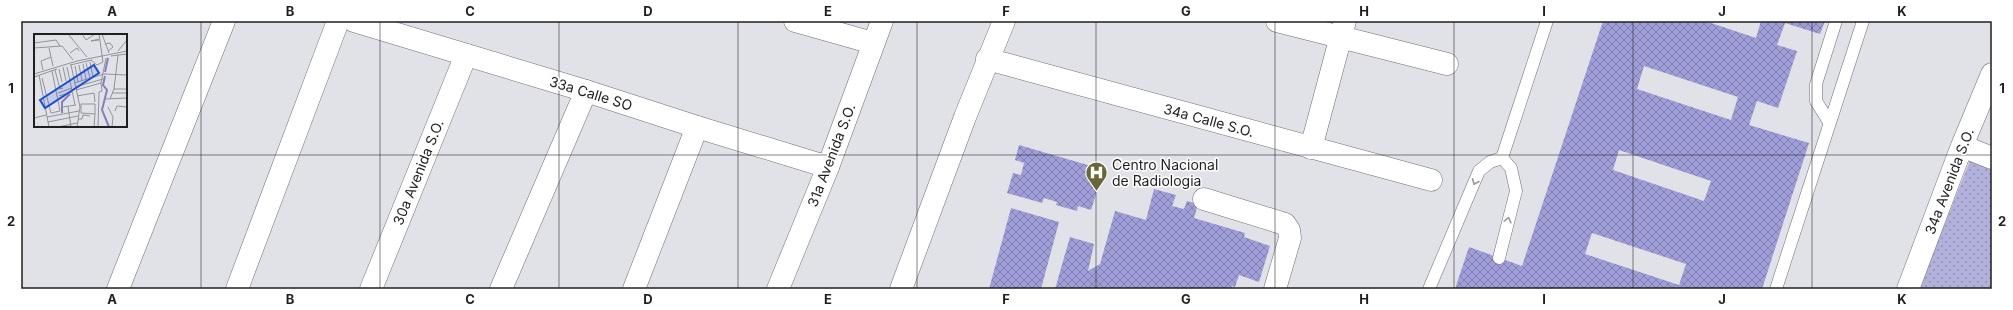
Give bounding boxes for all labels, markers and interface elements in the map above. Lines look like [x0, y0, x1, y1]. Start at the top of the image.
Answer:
text: A [107, 3, 117, 19]
text: B [286, 3, 295, 19]
text: C [465, 3, 475, 19]
text: D [643, 3, 653, 19]
text: E [824, 3, 832, 19]
text: F [1002, 3, 1010, 19]
text: G [1181, 3, 1191, 19]
text: H [1359, 3, 1369, 19]
text: I [1542, 3, 1546, 19]
text: J [1718, 3, 1726, 19]
text: K [1897, 3, 1907, 19]
inset map [34, 34, 127, 127]
street label: 33a Calle SO [548, 72, 634, 114]
text: 1 [8, 80, 14, 96]
text: 1 [1999, 80, 2005, 96]
street label: 34a Calle S.O. [1162, 100, 1256, 140]
street label: 31a Avenida S.O. [804, 101, 858, 209]
street label: 30a Avenida S.O. [389, 117, 447, 227]
street label: 34a Avenida S.O. [1921, 125, 1977, 237]
place label: Centro Nacional de Radiologia [1112, 156, 1218, 189]
hospital icon: Centro Nacional de Radiologia [1084, 159, 1110, 192]
one-way arrow [1471, 179, 1479, 186]
text: 2 [7, 213, 15, 229]
text: 2 [1998, 213, 2006, 229]
one-way arrow [1504, 217, 1512, 223]
text: A [107, 291, 117, 307]
text: B [286, 291, 295, 307]
text: C [465, 291, 475, 307]
text: D [643, 291, 653, 307]
text: E [824, 291, 832, 307]
text: F [1002, 291, 1010, 307]
text: G [1181, 291, 1191, 307]
text: H [1359, 291, 1369, 307]
text: I [1542, 291, 1546, 307]
text: J [1718, 291, 1726, 307]
text: K [1897, 291, 1907, 307]

